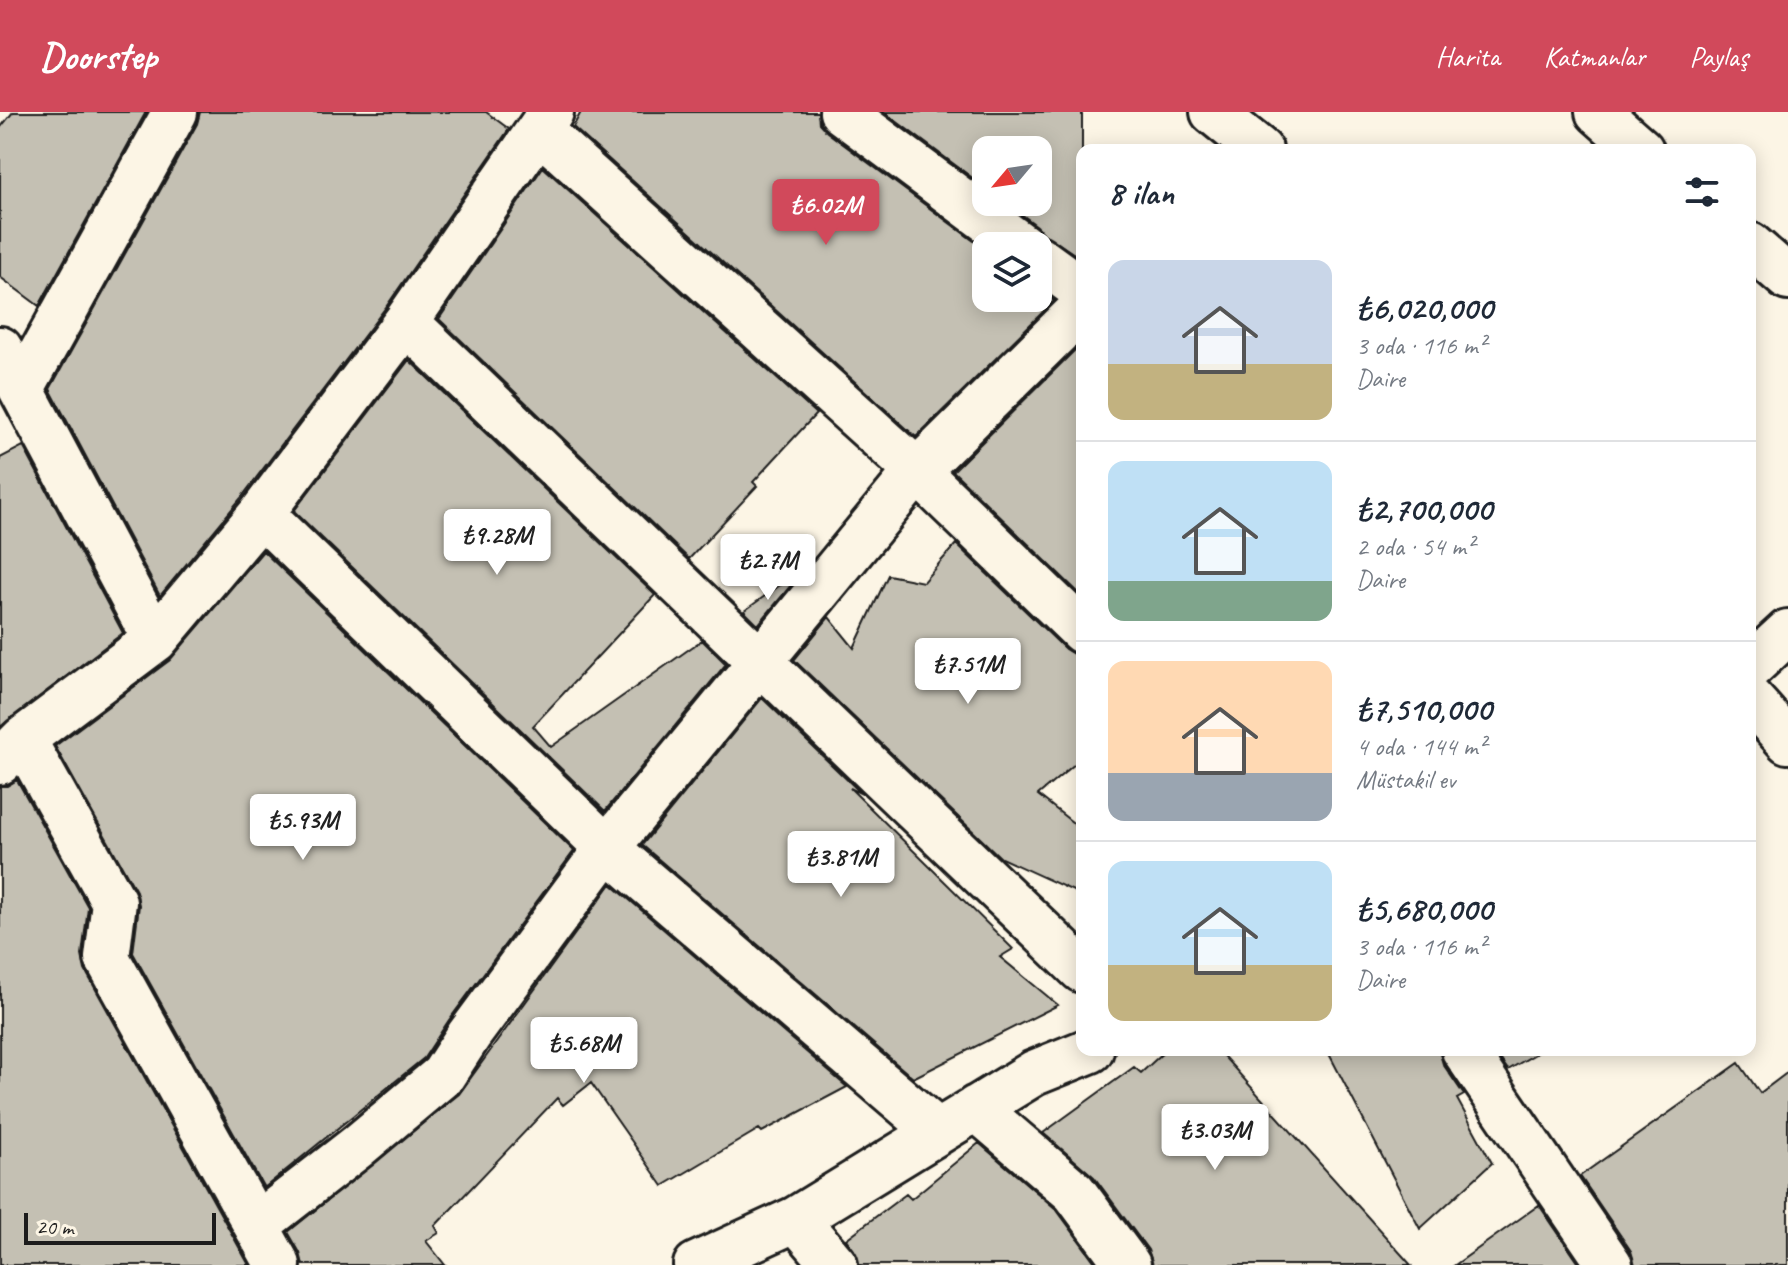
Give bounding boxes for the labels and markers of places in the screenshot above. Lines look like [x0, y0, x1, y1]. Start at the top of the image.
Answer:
pin: ₺6.02M [761, 179, 891, 247]
pin: ₺9.28M [432, 509, 562, 577]
pin: ₺2.7M [712, 534, 824, 602]
pin: ₺7.51M [903, 638, 1033, 706]
pin: ₺5.93M [238, 794, 368, 862]
pin: ₺3.81M [776, 831, 906, 899]
pin: ₺5.68M [519, 1017, 649, 1085]
pin: ₺3.03M [1150, 1104, 1280, 1172]

